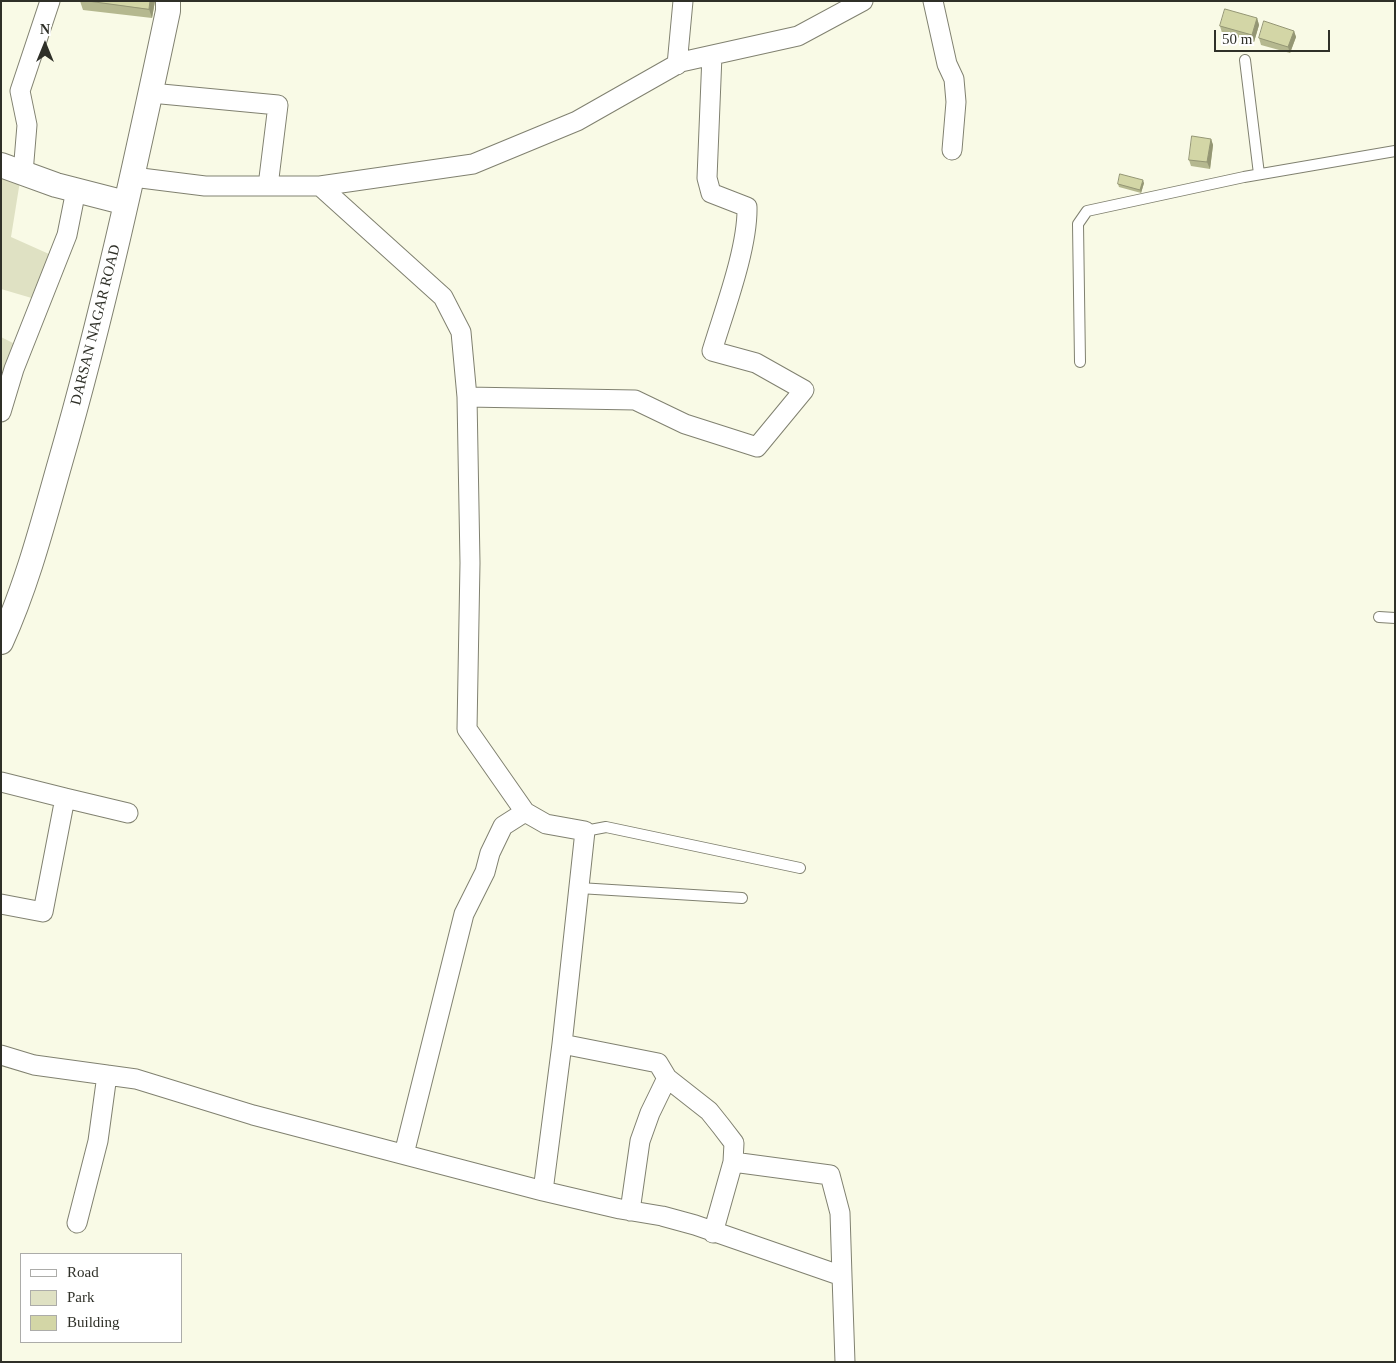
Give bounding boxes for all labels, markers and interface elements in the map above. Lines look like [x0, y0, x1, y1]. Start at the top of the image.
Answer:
north arrow [20, 20, 70, 70]
scale bar [1216, 20, 1332, 52]
text: N [40, 22, 50, 37]
text: 50 m [1222, 31, 1252, 47]
street label: DARSAN NAGAR ROAD [67, 243, 125, 407]
legend [20, 1253, 182, 1343]
text: Road [67, 1264, 99, 1280]
text: Park [67, 1289, 95, 1305]
text: Building [67, 1314, 120, 1330]

